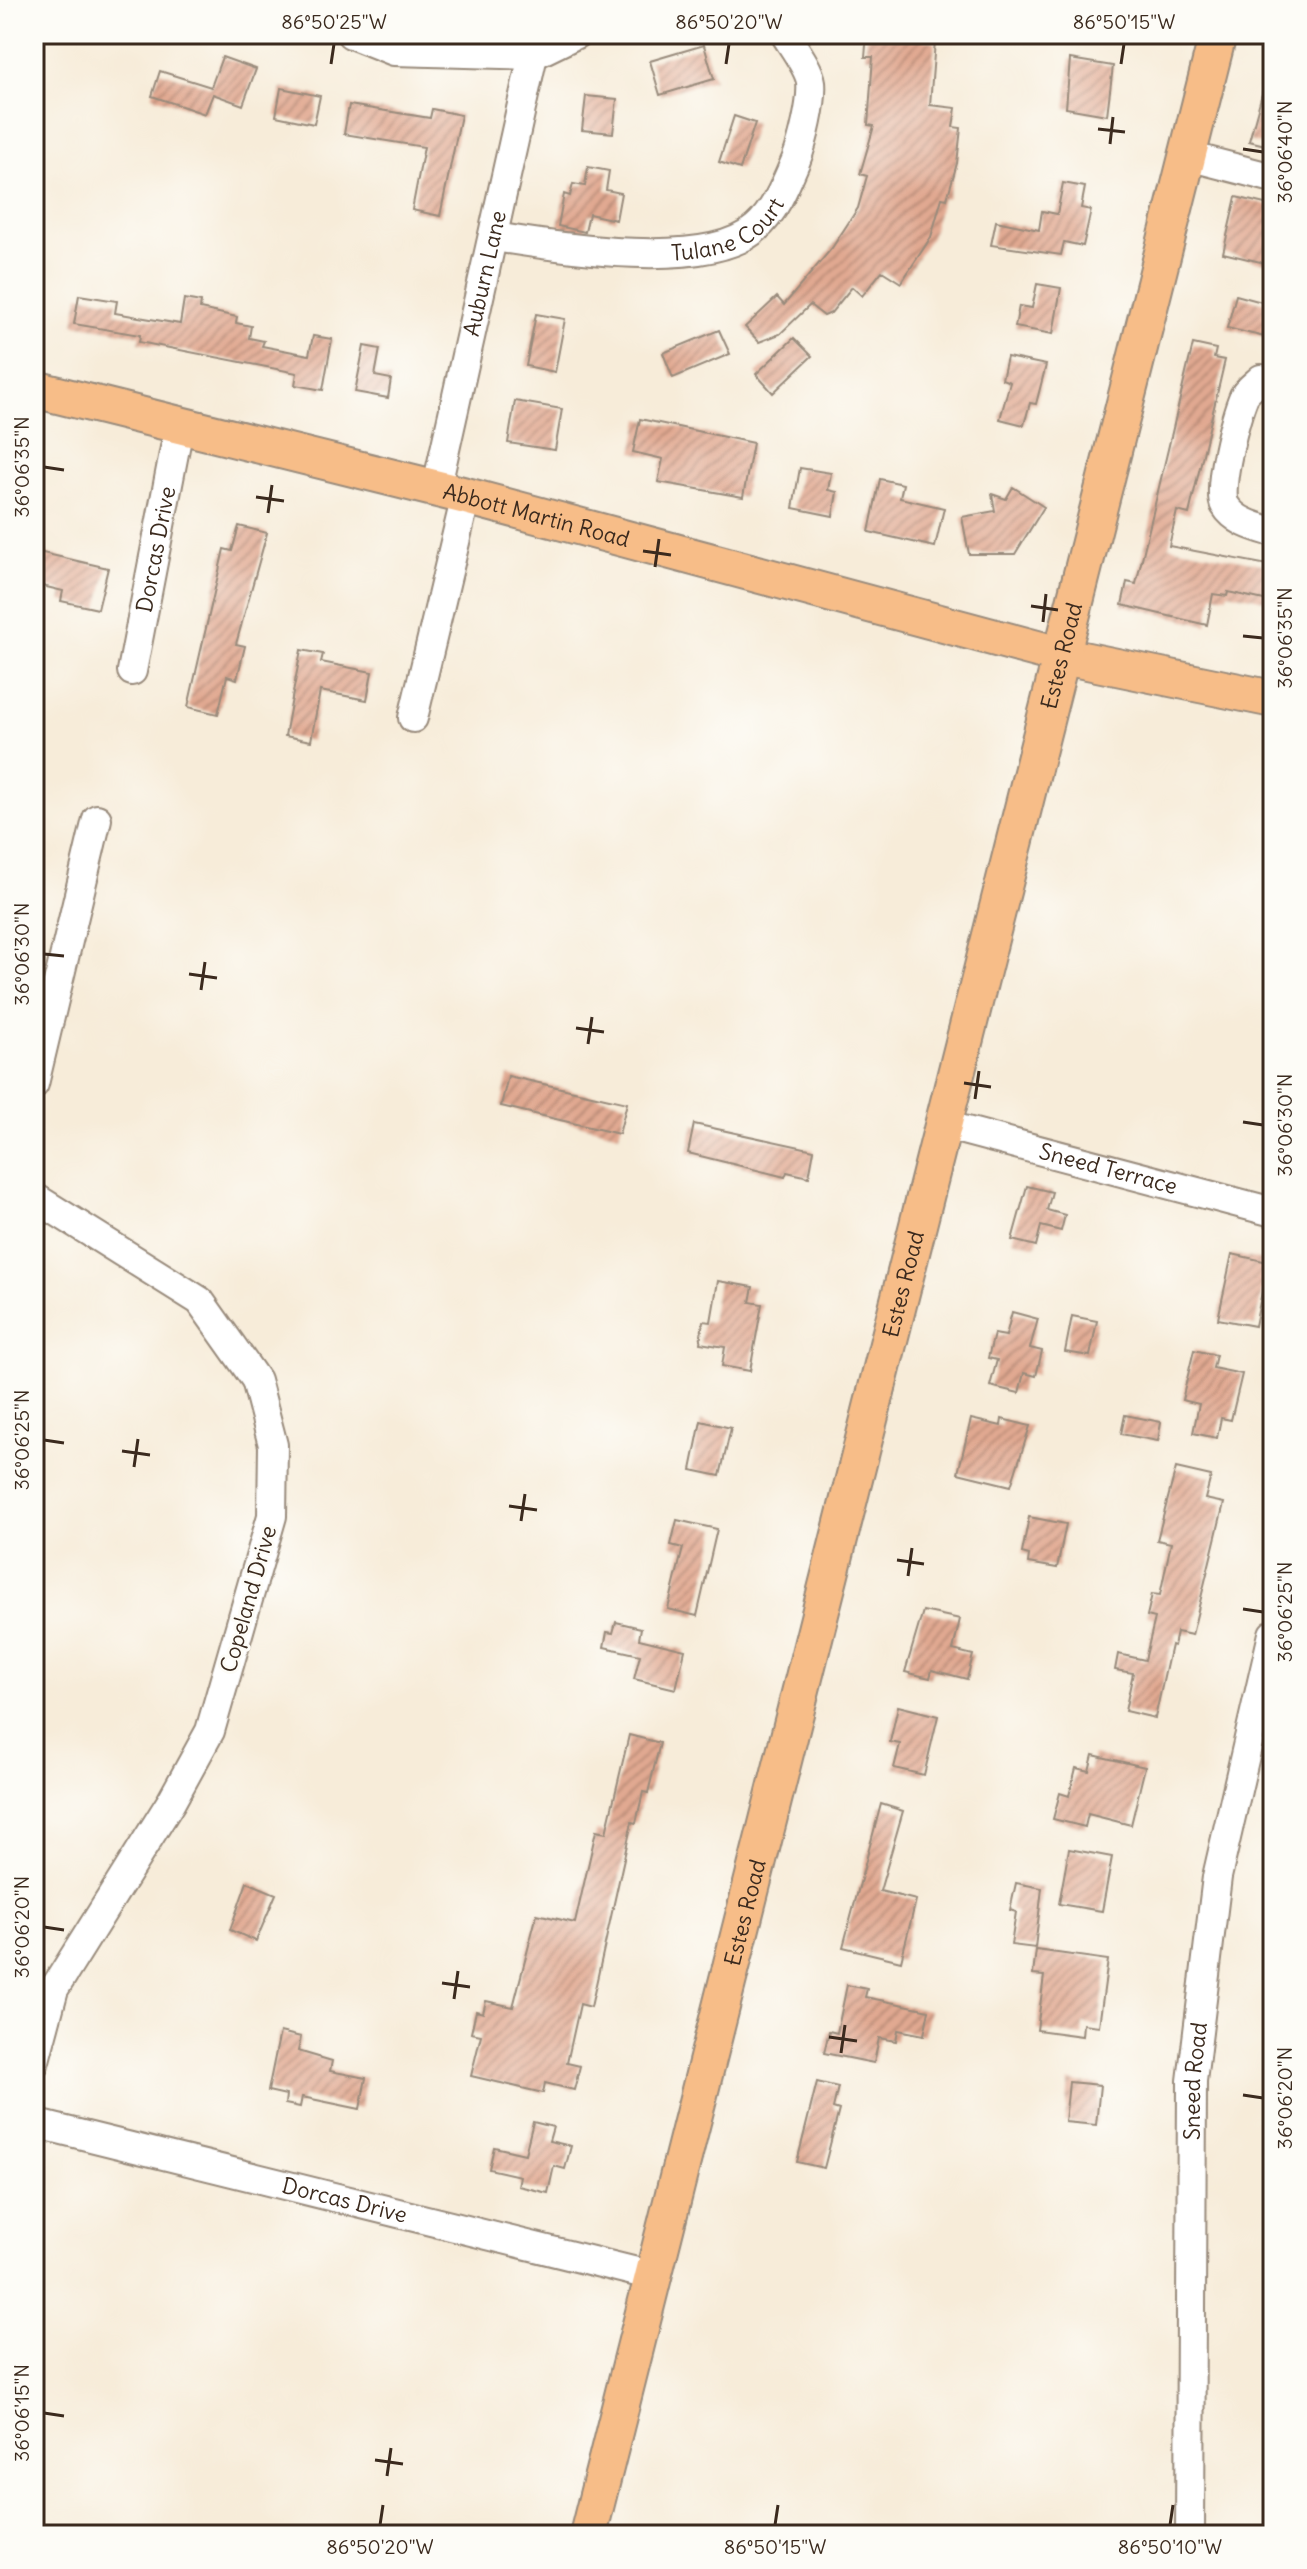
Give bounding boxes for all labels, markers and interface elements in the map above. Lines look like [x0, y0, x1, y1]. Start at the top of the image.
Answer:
text: 86°50'25"W [281, 9, 387, 34]
text: 86°50'20"W [675, 9, 783, 34]
text: 86°50'15"W [1073, 9, 1175, 34]
text: 36°06'40"N [1272, 101, 1297, 203]
street label: Tulane Court [670, 193, 790, 267]
street label: Auburn Lane [457, 208, 512, 339]
text: 36°06'35"N [9, 416, 34, 518]
street label: Abbott Martin Road [440, 477, 633, 553]
street label: Dorcas Drive [130, 484, 181, 615]
text: 36°06'35"N [1272, 587, 1297, 689]
street label: Estes Road [1035, 599, 1088, 712]
text: 36°06'30"N [9, 902, 34, 1006]
text: 36°06'30"N [1272, 1073, 1297, 1177]
street label: Sneed Terrace [1036, 1137, 1180, 1200]
street label: Estes Road [876, 1228, 930, 1340]
text: 36°06'25"N [9, 1389, 34, 1491]
street label: Copeland Drive [214, 1522, 282, 1676]
text: 36°06'25"N [1272, 1561, 1297, 1663]
street label: Estes Road [718, 1856, 772, 1969]
text: 36°06'20"N [9, 1876, 34, 1978]
street label: Sneed Road [1178, 2020, 1213, 2140]
text: 36°06'20"N [1272, 2047, 1297, 2149]
street label: Dorcas Drive [279, 2171, 410, 2229]
text: 36°06'15"N [9, 2364, 34, 2462]
text: 86°50'20"W [326, 2534, 434, 2559]
text: 86°50'15"W [724, 2534, 826, 2559]
text: 86°50'10"W [1118, 2534, 1222, 2559]

